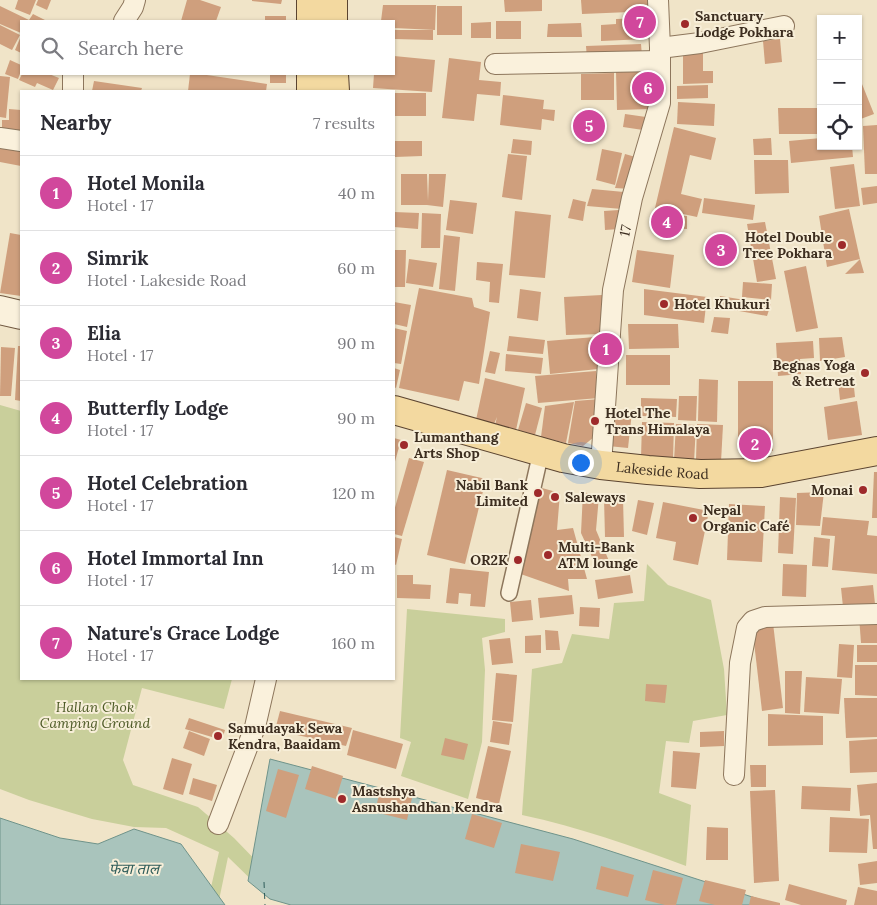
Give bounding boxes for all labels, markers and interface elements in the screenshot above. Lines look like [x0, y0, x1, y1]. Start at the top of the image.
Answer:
pin: 7 [624, 3, 656, 41]
place label: Sanctuary Lodge Pokhara [695, 7, 794, 41]
map controls [817, 15, 862, 150]
button: + [817, 15, 862, 60]
marker: Sanctuary Lodge Pokhara [679, 18, 691, 30]
search box [20, 20, 395, 75]
icon: search [38, 34, 66, 62]
text: Search here [78, 36, 184, 60]
button: − [817, 60, 862, 105]
pin: 6 [632, 69, 664, 107]
button: locate [817, 105, 862, 150]
pin: 5 [573, 107, 605, 145]
text: Nearby [40, 109, 111, 136]
text: 7 results [313, 113, 375, 133]
text: Hotel Monila [87, 171, 205, 195]
text: 1 [53, 183, 59, 203]
text: 40 m [338, 183, 375, 203]
text: Hotel · 17 [87, 195, 153, 215]
pin: 4 [651, 203, 683, 241]
street label: 17 [615, 223, 635, 238]
place label: Hotel Double Tree Pokhara [743, 228, 833, 262]
pin: 3 [705, 231, 737, 269]
marker: Hotel Double Tree Pokhara [836, 239, 848, 251]
text: Simrik [87, 246, 149, 270]
text: 2 [52, 258, 60, 278]
text: 60 m [337, 258, 375, 278]
text: Hotel · Lakeside Road [87, 270, 247, 290]
place label: Hotel Khukuri [674, 295, 770, 313]
marker: Hotel Khukuri [658, 298, 670, 310]
text: Elia [87, 321, 121, 345]
pin: 1 [590, 330, 622, 368]
text: 3 [52, 333, 60, 353]
text: 90 m [337, 333, 375, 353]
text: Hotel · 17 [87, 345, 153, 365]
place label: Begnas Yoga & Retreat [773, 356, 856, 390]
marker: Begnas Yoga & Retreat [859, 367, 871, 379]
text: Butterfly Lodge [87, 396, 228, 420]
place label: Hotel The Trans Himalaya [605, 404, 711, 438]
text: 4 [52, 408, 60, 428]
text: 90 m [337, 408, 375, 428]
marker: Hotel The Trans Himalaya [589, 415, 601, 427]
text: Hotel · 17 [87, 420, 153, 440]
pin: 2 [739, 425, 771, 463]
place label: Lumanthang Arts Shop [414, 428, 500, 462]
marker: Lumanthang Arts Shop [398, 439, 410, 451]
your location [568, 450, 594, 476]
street label: Lakeside Road [615, 458, 709, 483]
text: Hotel Celebration [87, 471, 248, 495]
place label: Nabil Bank Limited [456, 476, 529, 510]
place label: Monai [811, 481, 853, 499]
text: 5 [52, 483, 60, 503]
text: 120 m [332, 483, 375, 503]
marker: Monai [857, 484, 869, 496]
marker: Nabil Bank Limited [532, 487, 544, 499]
place label: Saleways [565, 488, 626, 506]
marker: Saleways [549, 491, 561, 503]
text: Hotel · 17 [87, 495, 153, 515]
place label: Nepal Organic Café [703, 501, 790, 535]
marker: Nepal Organic Café [687, 512, 699, 524]
place label: Multi-Bank ATM lounge [558, 538, 639, 572]
text: Hotel Immortal Inn [87, 546, 264, 570]
marker: Multi-Bank ATM lounge [542, 549, 554, 561]
place label: OR2K [470, 551, 508, 569]
marker: OR2K [512, 554, 524, 566]
text: 6 [51, 558, 61, 578]
text: 140 m [332, 558, 375, 578]
text: Hotel · 17 [87, 570, 153, 590]
text: Nature's Grace Lodge [87, 621, 280, 645]
text: 7 [52, 633, 60, 653]
text: 160 m [331, 633, 375, 653]
text: Hotel · 17 [87, 645, 153, 665]
park label: Hallan Chok Camping Ground [40, 698, 150, 732]
place label: Samudayak Sewa Kendra, Baaidam [228, 719, 343, 753]
marker: Samudayak Sewa Kendra, Baaidam [212, 730, 224, 742]
place label: Mastshya Asnushandhan Kendra [352, 782, 503, 816]
marker: Mastshya Asnushandhan Kendra [336, 793, 348, 805]
water label: फेवा ताल [109, 859, 162, 878]

